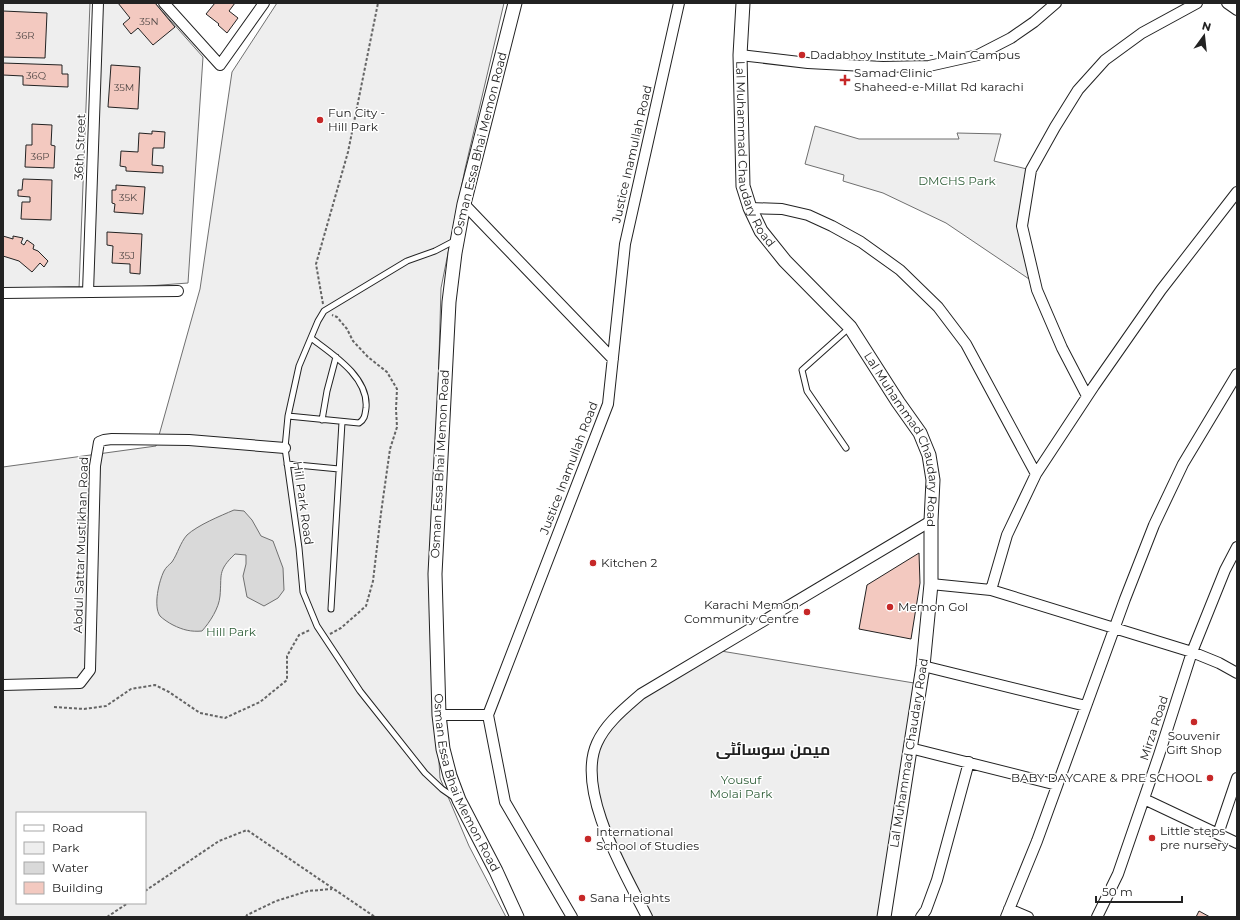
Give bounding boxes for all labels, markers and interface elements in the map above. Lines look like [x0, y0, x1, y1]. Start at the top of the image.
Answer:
house number: 35N [139, 15, 159, 28]
north arrow [1184, 16, 1224, 56]
text: N [1200, 18, 1213, 34]
house number: 36R [16, 29, 34, 42]
place label: Dadabhoy Institute - Main Campus [810, 47, 1020, 62]
street label: Osman Essa Bhai Memon Road [449, 50, 510, 237]
marker: Dadabhoy Institute - Main Campus [797, 50, 807, 60]
street label: Lal Muhammad Chaudary Road [733, 61, 779, 250]
place label: Samad Clinic Shaheed-e-Millat Rd karachi [854, 65, 1024, 94]
house number: 36Q [26, 69, 47, 82]
marker: Samad Clinic Shaheed-e-Millat Rd karachi [839, 74, 851, 86]
house number: 35M [114, 81, 134, 94]
street label: Justice Inamullah Road [608, 84, 655, 225]
place label: Fun City - Hill Park [328, 105, 385, 134]
street label: 36th Street [71, 113, 88, 180]
marker: Fun City - Hill Park [315, 115, 325, 125]
house number: 36P [31, 150, 49, 163]
park label: DMCHS Park [918, 173, 997, 188]
house number: 35K [119, 191, 138, 204]
house number: 35J [119, 249, 135, 262]
street label: Lal Muhammad Chaudary Road [861, 349, 941, 527]
street label: Osman Essa Bhai Memon Road [427, 369, 452, 559]
street label: Justice Inamullah Road [536, 399, 601, 537]
street label: Abdul Sattar Mustikhan Road [70, 456, 91, 634]
street label: Hill Park Road [290, 460, 317, 546]
place label: Kitchen 2 [601, 555, 658, 570]
marker: Kitchen 2 [588, 558, 598, 568]
place label: Karachi Memon Community Centre [684, 597, 799, 626]
place label: Memon Gol [898, 599, 968, 614]
marker: Memon Gol [885, 602, 895, 612]
marker: Karachi Memon Community Centre [802, 607, 812, 617]
park label: Hill Park [206, 624, 257, 639]
street label: Lal Muhammad Chaudary Road [886, 657, 931, 849]
street label: Osman Essa Bhai Memon Road [431, 693, 503, 874]
street label: Mirza Road [1136, 694, 1171, 762]
marker: Souvenir Gift Shop [1189, 717, 1199, 727]
place label: Souvenir Gift Shop [1166, 728, 1222, 757]
district label: میمن سوسائٹی [716, 740, 830, 759]
place label: BABY DAYCARE & PRE SCHOOL [1011, 770, 1202, 785]
park label: Yousuf Molai Park [709, 772, 773, 801]
marker: BABY DAYCARE & PRE SCHOOL [1205, 773, 1215, 783]
legend [16, 812, 146, 904]
text: Road [52, 820, 83, 835]
place label: Little steps pre nursery [1160, 823, 1229, 852]
place label: International School of Studies [596, 824, 699, 853]
marker: Little steps pre nursery [1147, 833, 1157, 843]
marker: International School of Studies [583, 834, 593, 844]
text: Park [52, 840, 80, 855]
text: Water [52, 860, 89, 875]
scale bar [1096, 878, 1182, 904]
text: Building [52, 880, 103, 895]
text: 50 m [1102, 884, 1133, 899]
place label: Sana Heights [590, 890, 670, 905]
marker: Sana Heights [577, 893, 587, 903]

